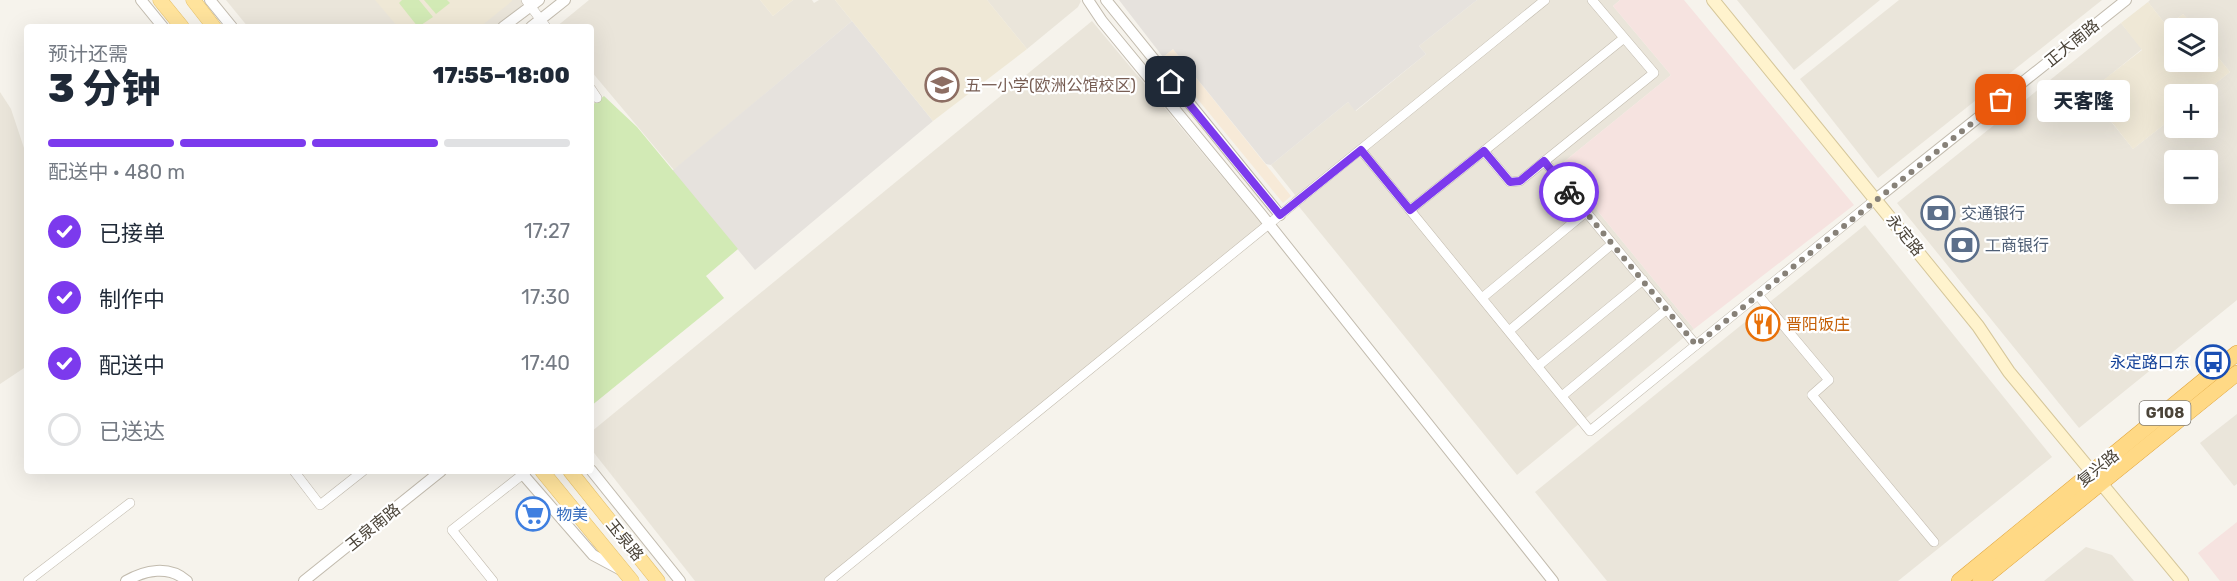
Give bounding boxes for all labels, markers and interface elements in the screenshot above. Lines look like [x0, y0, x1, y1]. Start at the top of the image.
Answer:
street label: 正大南路 [2041, 15, 2103, 71]
map controls [2164, 18, 2218, 204]
button: layers [2164, 18, 2218, 72]
text: 预计还需 [48, 42, 128, 66]
pin [1145, 56, 1196, 107]
text: 17:55–18:00 [433, 62, 570, 89]
icon: home [1154, 65, 1187, 98]
text: 3 分钟 [48, 66, 160, 112]
school or university icon: 五一小学(欧洲公馆校区) [924, 67, 960, 103]
pin [1975, 74, 2026, 125]
place label: 五一小学(欧洲公馆校区) [965, 76, 1136, 95]
callout: 天客隆 [2037, 79, 2130, 121]
icon: bag [1984, 83, 2017, 116]
button: + [2164, 84, 2218, 138]
text: 天客隆 [2054, 89, 2114, 113]
button: − [2164, 150, 2218, 204]
text: 配送中 · 480 m [48, 160, 185, 184]
courier [1539, 162, 1599, 222]
icon: bike [1553, 176, 1586, 209]
bank icon: 交通银行 [1920, 195, 1956, 231]
place label: 交通银行 [1961, 204, 2025, 223]
street label: 永定路 [1883, 210, 1927, 260]
icon: check [48, 215, 81, 248]
text: 17:27 [524, 219, 570, 243]
text: 已接单 [99, 220, 165, 247]
bank icon: 工商银行 [1944, 227, 1980, 263]
place label: 工商银行 [1985, 236, 2049, 255]
icon: check [48, 281, 81, 314]
text: 17:30 [521, 285, 570, 309]
text: 制作中 [99, 286, 165, 313]
restaurant icon: 晋阳饭庄 [1745, 306, 1781, 342]
place label: 晋阳饭庄 [1786, 315, 1850, 334]
bus stop icon: 永定路口东 [2195, 344, 2231, 380]
icon: check [48, 347, 81, 380]
text: 17:40 [521, 351, 570, 375]
text: 配送中 [99, 352, 165, 379]
place label: 永定路口东 [2110, 353, 2190, 372]
road number: G108 [2140, 401, 2190, 425]
text: 已送达 [99, 418, 165, 445]
street label: 复兴路 [2073, 446, 2123, 490]
supermarket icon: 物美 [515, 496, 551, 532]
street label: 玉泉南路 [342, 499, 404, 555]
place label: 物美 [556, 505, 588, 524]
street label: 玉泉路 [603, 515, 647, 565]

